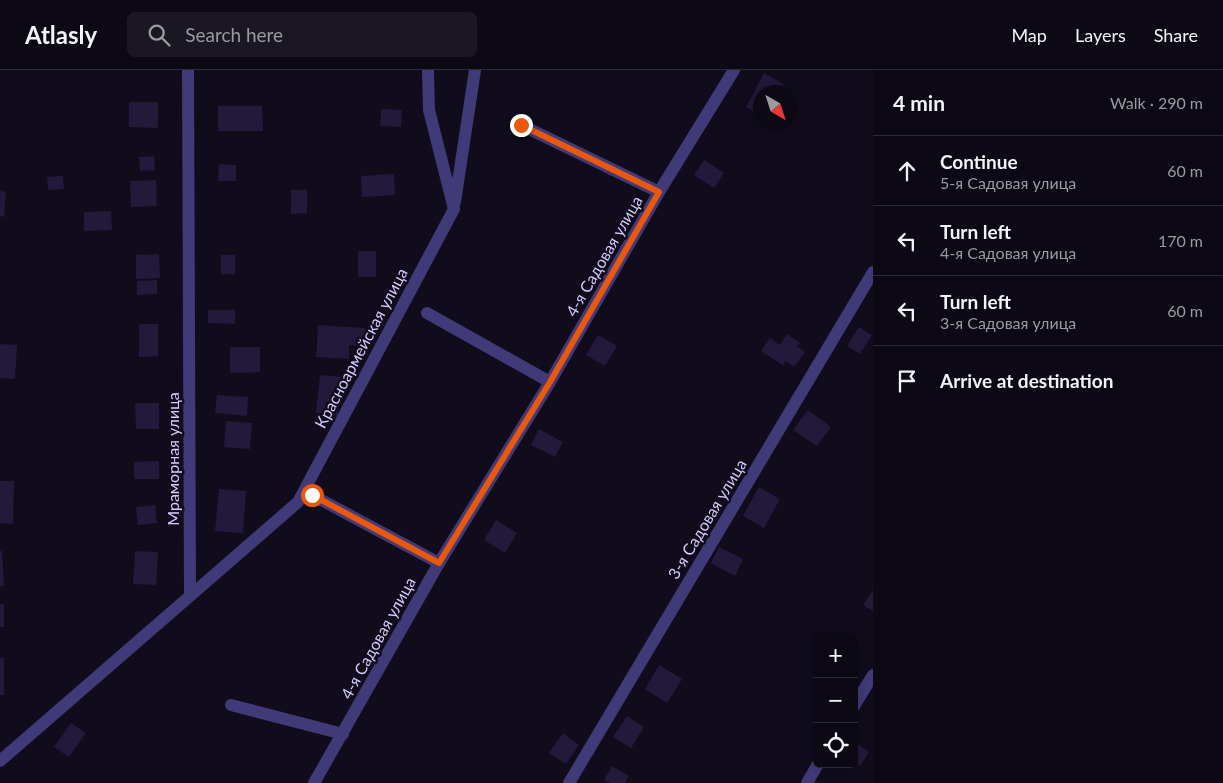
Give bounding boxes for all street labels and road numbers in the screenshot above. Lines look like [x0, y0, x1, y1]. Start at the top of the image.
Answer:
street label: 4-я Садовая улица [561, 192, 646, 320]
street label: Красноармейская улица [310, 264, 411, 431]
street label: Мраморная улица [163, 392, 182, 526]
street label: 3-я Садовая улица [663, 455, 750, 582]
street label: 4-я Садовая улица [336, 574, 419, 702]

